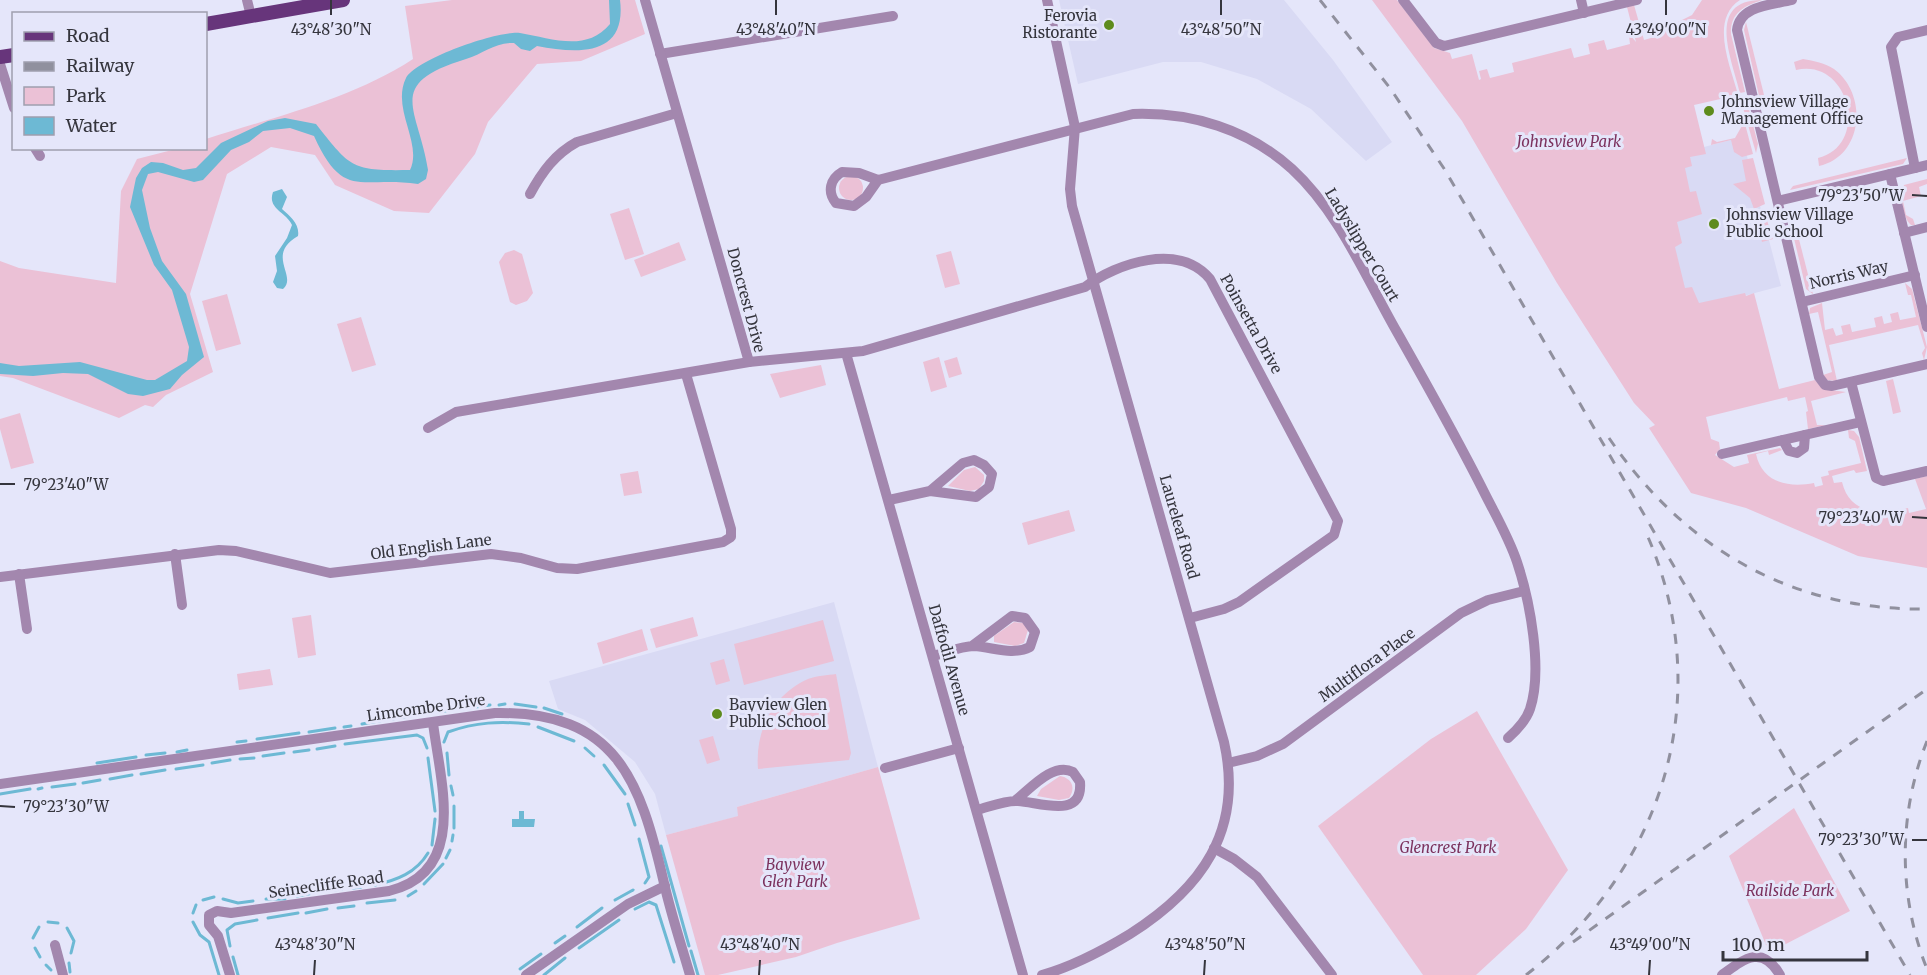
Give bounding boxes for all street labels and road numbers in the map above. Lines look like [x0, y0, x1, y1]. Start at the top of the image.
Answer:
street label: Ladyslipper Court [1321, 184, 1404, 305]
street label: Doncrest Drive [723, 245, 770, 355]
street label: Norris Way [1808, 256, 1890, 293]
street label: Poinsetta Drive [1216, 271, 1287, 377]
street label: Laureleaf Road [1156, 473, 1203, 581]
street label: Old English Lane [369, 530, 493, 563]
street label: Daffodil Avenue [925, 602, 974, 718]
street label: Multiflora Place [1315, 623, 1419, 706]
street label: Limcombe Drive [365, 690, 487, 725]
street label: Seinecliffe Road [267, 867, 385, 902]

